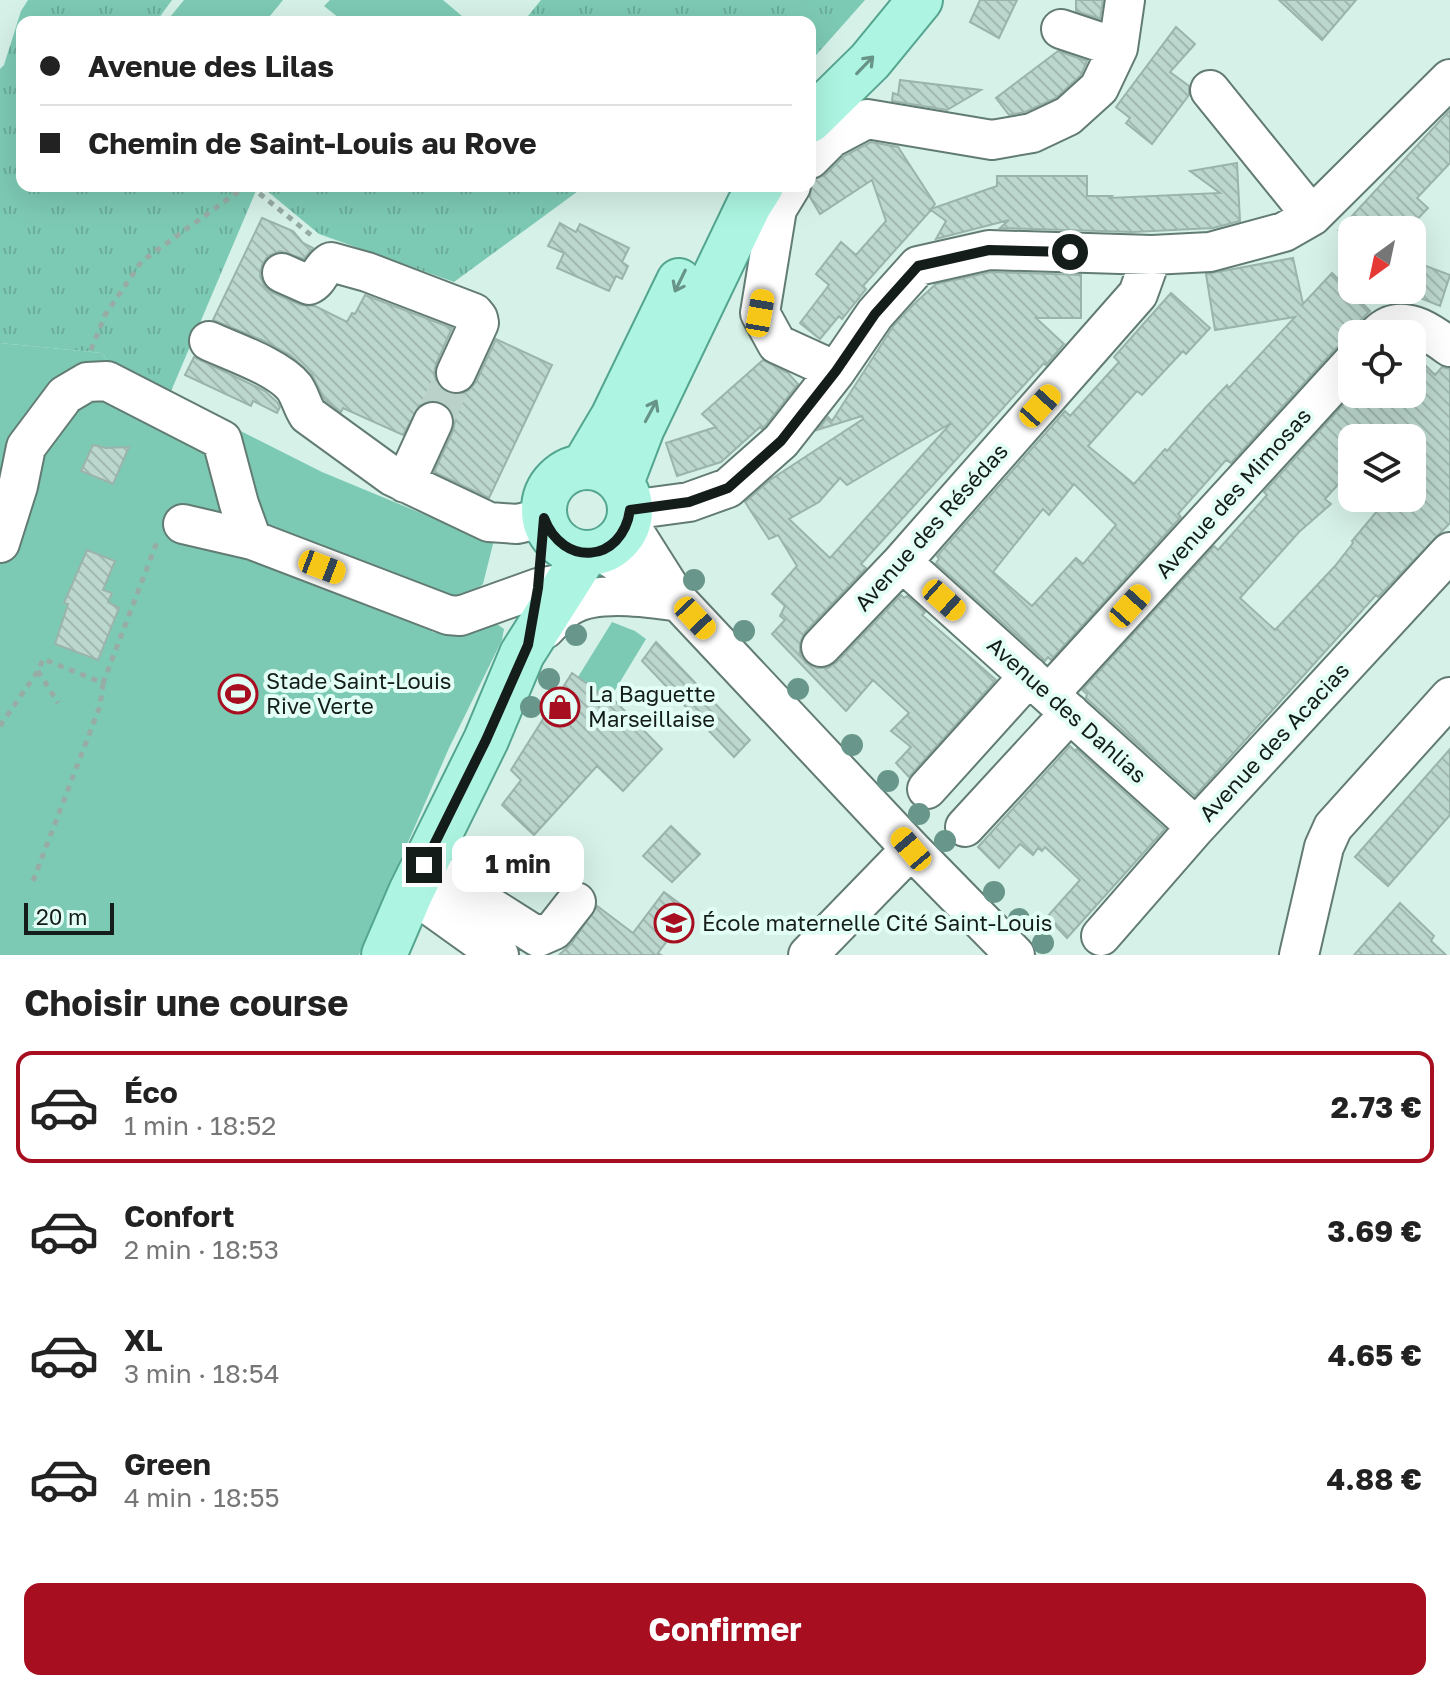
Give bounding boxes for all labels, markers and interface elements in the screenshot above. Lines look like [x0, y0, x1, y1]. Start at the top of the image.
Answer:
text: Avenue des Lilas [88, 48, 334, 84]
one-way arrow [855, 55, 874, 75]
text: Chemin de Saint-Louis au Rove [88, 125, 537, 161]
north arrow [1338, 216, 1426, 304]
map controls [1338, 216, 1426, 512]
route start [1052, 234, 1088, 270]
one-way arrow [672, 268, 687, 292]
car [744, 287, 776, 339]
button: locate [1338, 320, 1426, 408]
car [1015, 380, 1065, 432]
one-way arrow [643, 400, 659, 423]
street label: Avenue des Mimosas [1149, 402, 1316, 583]
button: layers [1338, 424, 1426, 512]
street label: Avenue des Résédas [848, 437, 1013, 616]
car [295, 547, 349, 587]
car [918, 575, 970, 625]
car [1105, 580, 1155, 632]
car [670, 592, 720, 644]
street label: Avenue des Dahlias [982, 631, 1153, 788]
street label: Avenue des Acacias [1193, 657, 1354, 827]
place label: Stade Saint-Louis Rive Verte [266, 667, 451, 719]
sports icon: Stade Saint-Louis Rive Verte [217, 673, 259, 715]
place label: La Baguette Marseillaise [588, 680, 716, 732]
shop icon: La Baguette Marseillaise [539, 686, 581, 728]
car [886, 823, 936, 875]
callout: 1 min [452, 837, 584, 893]
route end [406, 847, 442, 883]
text: 1 min [485, 848, 551, 879]
scale bar [24, 899, 114, 935]
school or university icon: École maternelle Cité Saint-Louis [653, 902, 695, 944]
text: 20 m [36, 903, 87, 930]
place label: École maternelle Cité Saint-Louis [702, 909, 1052, 936]
text: Choisir une course [24, 981, 348, 1024]
icon: car [28, 1071, 100, 1143]
text: Éco [124, 1074, 178, 1110]
text: 2.73 € [1331, 1089, 1422, 1125]
text: 1 min · 18:52 [124, 1110, 276, 1141]
icon: car [28, 1195, 100, 1267]
text: Confort [124, 1198, 235, 1234]
text: 3.69 € [1327, 1213, 1422, 1249]
text: 2 min · 18:53 [124, 1234, 279, 1265]
icon: car [28, 1319, 100, 1391]
text: XL [124, 1322, 163, 1358]
text: 4.65 € [1328, 1337, 1422, 1373]
text: 3 min · 18:54 [124, 1358, 280, 1389]
icon: car [28, 1443, 100, 1515]
text: Green [124, 1446, 211, 1482]
text: 4.88 € [1327, 1461, 1422, 1497]
text: 4 min · 18:55 [124, 1482, 280, 1513]
button: Confirmer [24, 1583, 1426, 1675]

